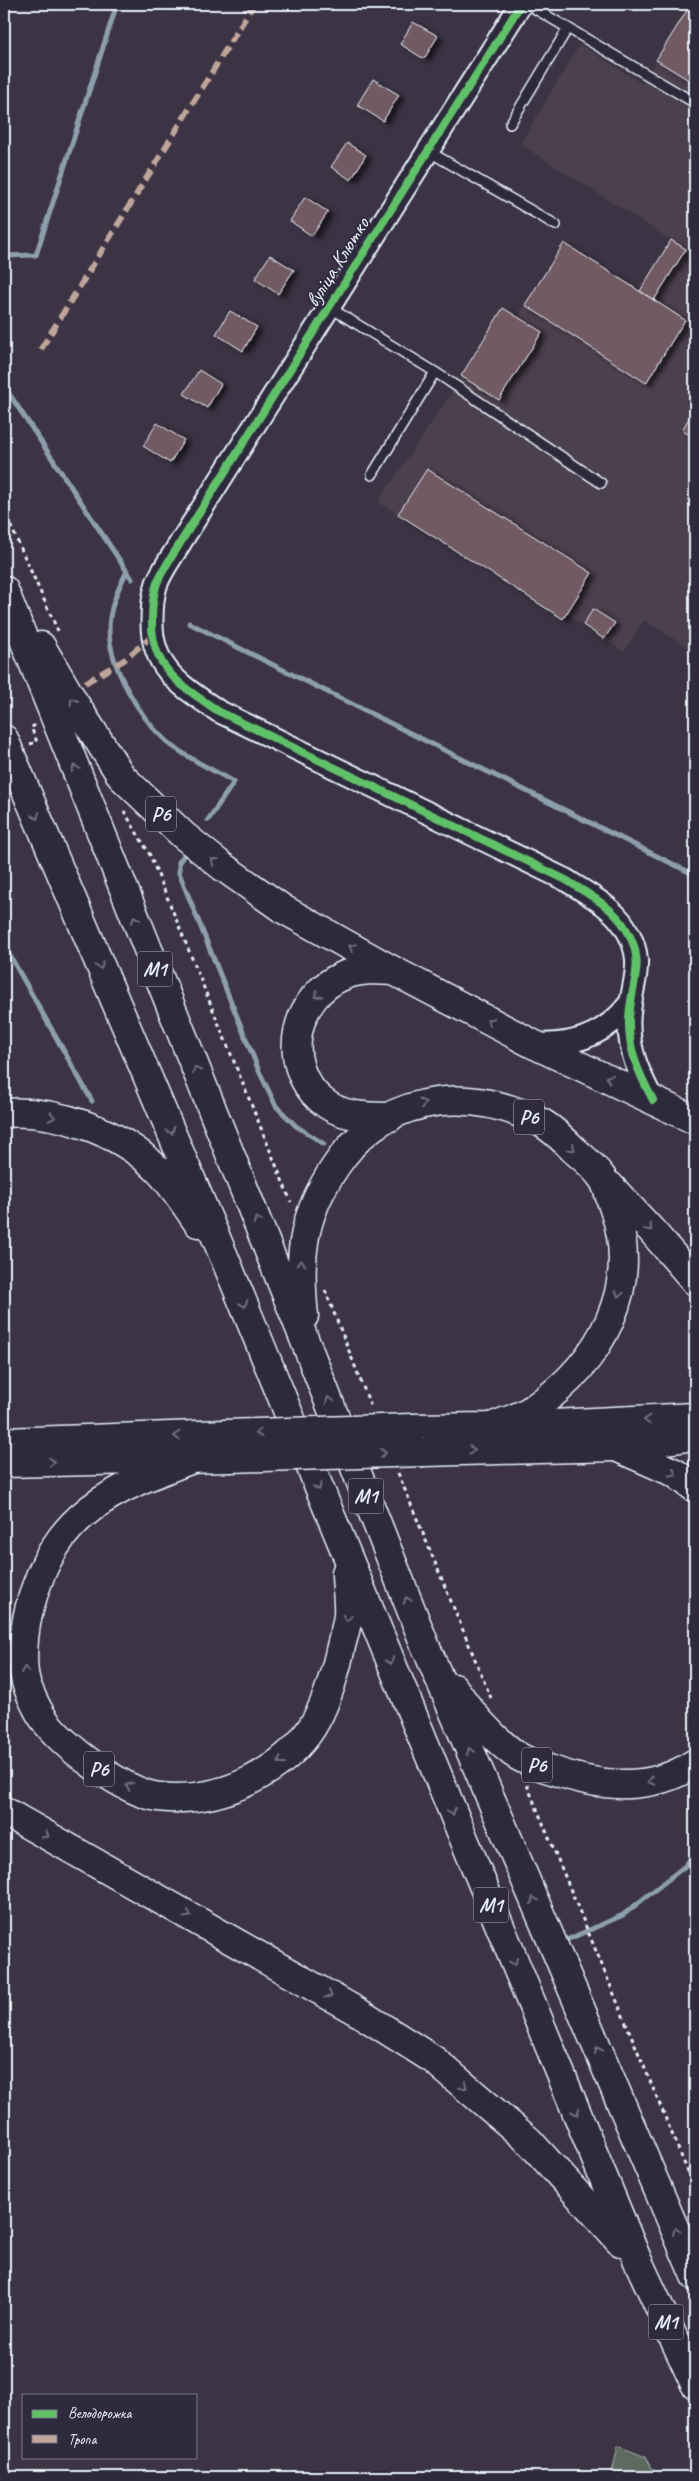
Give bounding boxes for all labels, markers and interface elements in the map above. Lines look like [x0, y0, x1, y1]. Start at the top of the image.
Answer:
street label: вуліца Клютко [299, 211, 376, 312]
one-way arrow [70, 698, 80, 707]
one-way arrow [71, 764, 81, 773]
road number: Р6 [146, 796, 176, 832]
one-way arrow [29, 811, 40, 820]
one-way arrow [211, 857, 220, 866]
one-way arrow [131, 915, 142, 924]
one-way arrow [348, 943, 357, 953]
road number: М1 [138, 952, 172, 986]
one-way arrow [93, 961, 104, 970]
one-way arrow [314, 989, 323, 998]
one-way arrow [486, 1017, 495, 1027]
one-way arrow [192, 1066, 202, 1075]
one-way arrow [605, 1074, 614, 1085]
one-way arrow [419, 1099, 427, 1109]
road number: Р6 [514, 1100, 544, 1134]
one-way arrow [48, 1111, 57, 1122]
one-way arrow [164, 1126, 175, 1135]
one-way arrow [567, 1142, 576, 1151]
one-way arrow [253, 1217, 263, 1225]
one-way arrow [643, 1222, 652, 1231]
one-way arrow [296, 1259, 306, 1267]
one-way arrow [615, 1290, 625, 1298]
one-way arrow [238, 1300, 248, 1308]
one-way arrow [324, 1396, 335, 1405]
one-way arrow [642, 1414, 650, 1425]
one-way arrow [255, 1428, 263, 1439]
one-way arrow [173, 1431, 180, 1441]
one-way arrow [469, 1445, 477, 1455]
one-way arrow [379, 1448, 387, 1458]
one-way arrow [49, 1457, 57, 1467]
one-way arrow [667, 1467, 676, 1477]
road number: М1 [348, 1478, 384, 1514]
one-way arrow [312, 1482, 323, 1491]
one-way arrow [403, 1596, 413, 1605]
one-way arrow [342, 1613, 352, 1622]
one-way arrow [383, 1656, 394, 1665]
one-way arrow [20, 1666, 31, 1674]
one-way arrow [466, 1747, 476, 1756]
road number: Р6 [522, 1748, 552, 1782]
road number: Р6 [84, 1752, 114, 1786]
one-way arrow [278, 1756, 287, 1764]
one-way arrow [646, 1776, 655, 1786]
one-way arrow [126, 1782, 135, 1792]
one-way arrow [446, 1807, 456, 1815]
one-way arrow [41, 1829, 50, 1839]
road number: М1 [474, 1888, 508, 1922]
one-way arrow [529, 1896, 540, 1905]
one-way arrow [182, 1909, 191, 1919]
one-way arrow [507, 1957, 518, 1966]
one-way arrow [324, 1989, 333, 1999]
one-way arrow [593, 2046, 604, 2055]
one-way arrow [458, 2080, 467, 2089]
one-way arrow [569, 2107, 580, 2116]
one-way arrow [671, 2227, 682, 2236]
road number: М1 [648, 2304, 684, 2340]
legend [22, 2394, 198, 2458]
text: Велодорожка [68, 2404, 132, 2423]
text: Тропа [68, 2430, 97, 2449]

